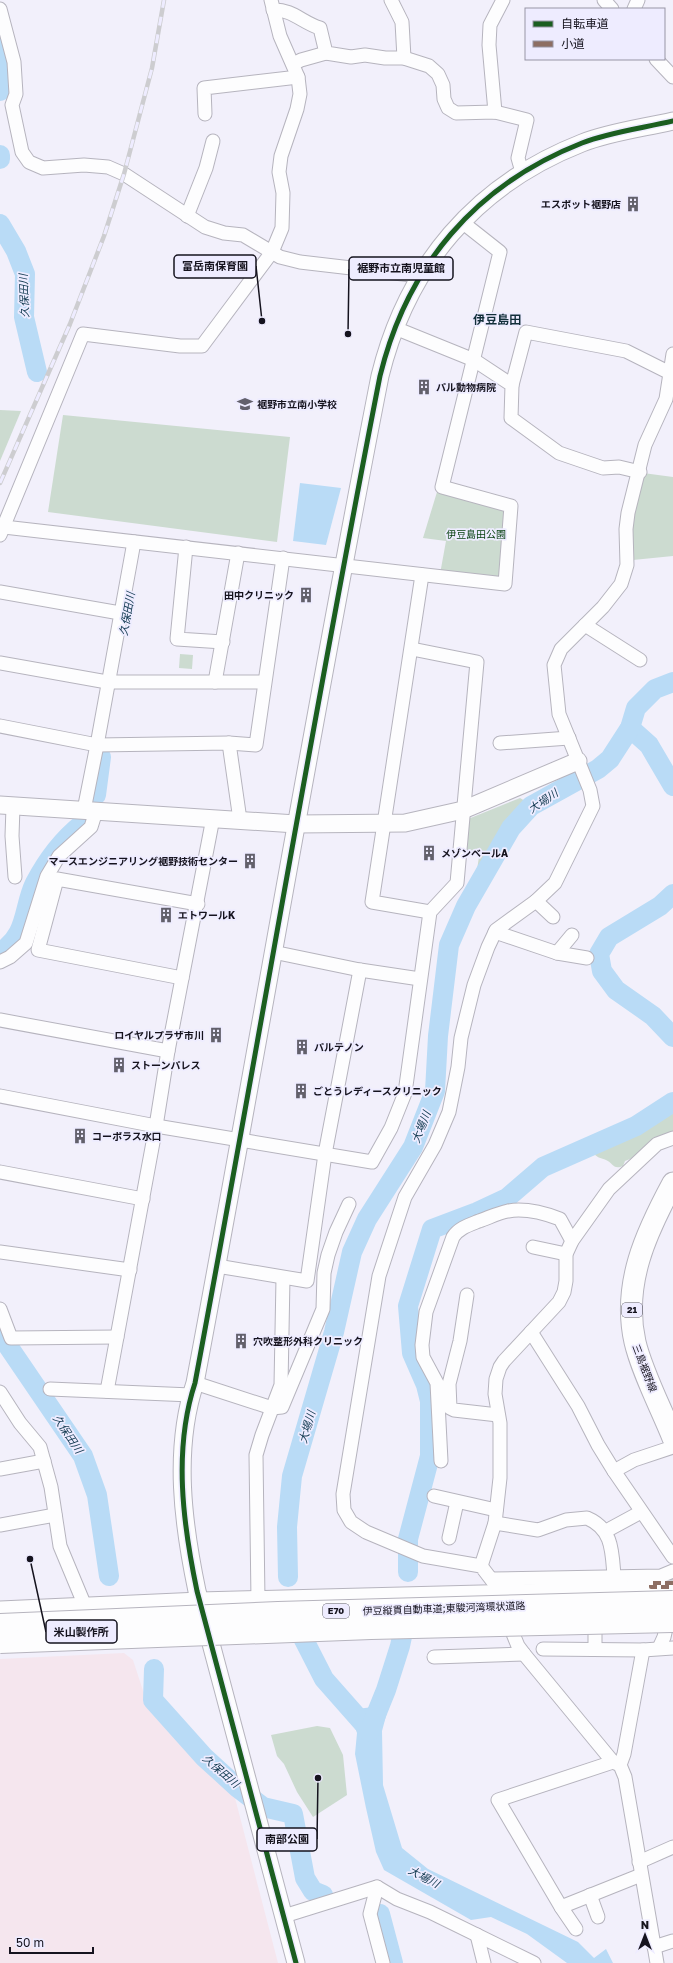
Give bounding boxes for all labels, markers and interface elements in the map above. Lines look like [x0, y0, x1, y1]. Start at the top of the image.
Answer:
legend [525, 8, 665, 60]
text: 自転車道 [561, 16, 609, 31]
text: 小道 [561, 36, 585, 51]
building icon: エスポット裾野店 [624, 195, 642, 213]
place label: エスポット裾野店 [541, 198, 621, 210]
callout: 富岳南保育園 [174, 255, 256, 278]
callout: 裾野市立南児童館 [349, 257, 453, 280]
text: 富岳南保育園 [182, 259, 248, 272]
text: 裾野市立南児童館 [357, 261, 445, 274]
water label: 久保田川 [16, 273, 31, 318]
district label: 伊豆島田 [473, 312, 521, 327]
building icon: パル動物病院 [415, 378, 433, 396]
place label: パル動物病院 [436, 381, 496, 393]
school or university icon: 裾野市立南小学校 [236, 395, 254, 413]
place label: 裾野市立南小学校 [257, 398, 337, 410]
park label: 伊豆島田公園 [446, 528, 506, 540]
building icon: 田中クリニック [297, 586, 315, 604]
place label: 田中クリニック [224, 589, 294, 601]
water label: 久保田川 [116, 590, 137, 637]
water label: 大場川 [525, 785, 561, 815]
building icon: メゾンベールA [420, 844, 438, 862]
place label: メゾンベールA [441, 847, 508, 859]
building icon: マースエンジニアリング裾野技術センター [241, 852, 259, 870]
place label: マースエンジニアリング裾野技術センター [49, 855, 238, 867]
building icon: エトワールK [157, 906, 175, 924]
place label: エトワールK [178, 909, 236, 921]
building icon: ロイヤルプラザ市川 [207, 1026, 225, 1044]
place label: ロイヤルプラザ市川 [114, 1029, 204, 1041]
building icon: パルテノン [293, 1038, 311, 1056]
place label: パルテノン [314, 1041, 364, 1053]
building icon: ストーンパレス [110, 1056, 128, 1074]
place label: ストーンパレス [131, 1059, 201, 1071]
building icon: ごとうレディースクリニック [292, 1082, 310, 1100]
place label: ごとうレディースクリニック [313, 1085, 442, 1097]
water label: 大場川 [409, 1108, 433, 1145]
building icon: コーポラス水口 [71, 1127, 89, 1145]
place label: コーポラス水口 [92, 1130, 162, 1142]
road number: 21 [622, 1303, 642, 1317]
building icon: 穴吹整形外科クリニック [232, 1332, 250, 1350]
place label: 穴吹整形外科クリニック [253, 1335, 363, 1347]
street label: 三島裾野線 [630, 1343, 660, 1393]
water label: 大場川 [296, 1408, 318, 1445]
water label: 久保田川 [51, 1412, 87, 1456]
street label: 伊豆縦貫自動車道;東駿河湾環状道路 [362, 1599, 526, 1617]
road number: E70 [323, 1604, 349, 1618]
callout: 米山製作所 [46, 1620, 117, 1643]
text: 米山製作所 [54, 1625, 109, 1638]
water label: 久保田川 [200, 1751, 243, 1791]
callout: 南部公園 [257, 1828, 317, 1851]
text: 南部公園 [265, 1832, 309, 1845]
water label: 大場川 [407, 1863, 443, 1891]
north arrow [625, 1915, 665, 1955]
text: N [641, 1918, 649, 1931]
scale bar [10, 1929, 93, 1955]
text: 50 m [16, 1935, 44, 1950]

